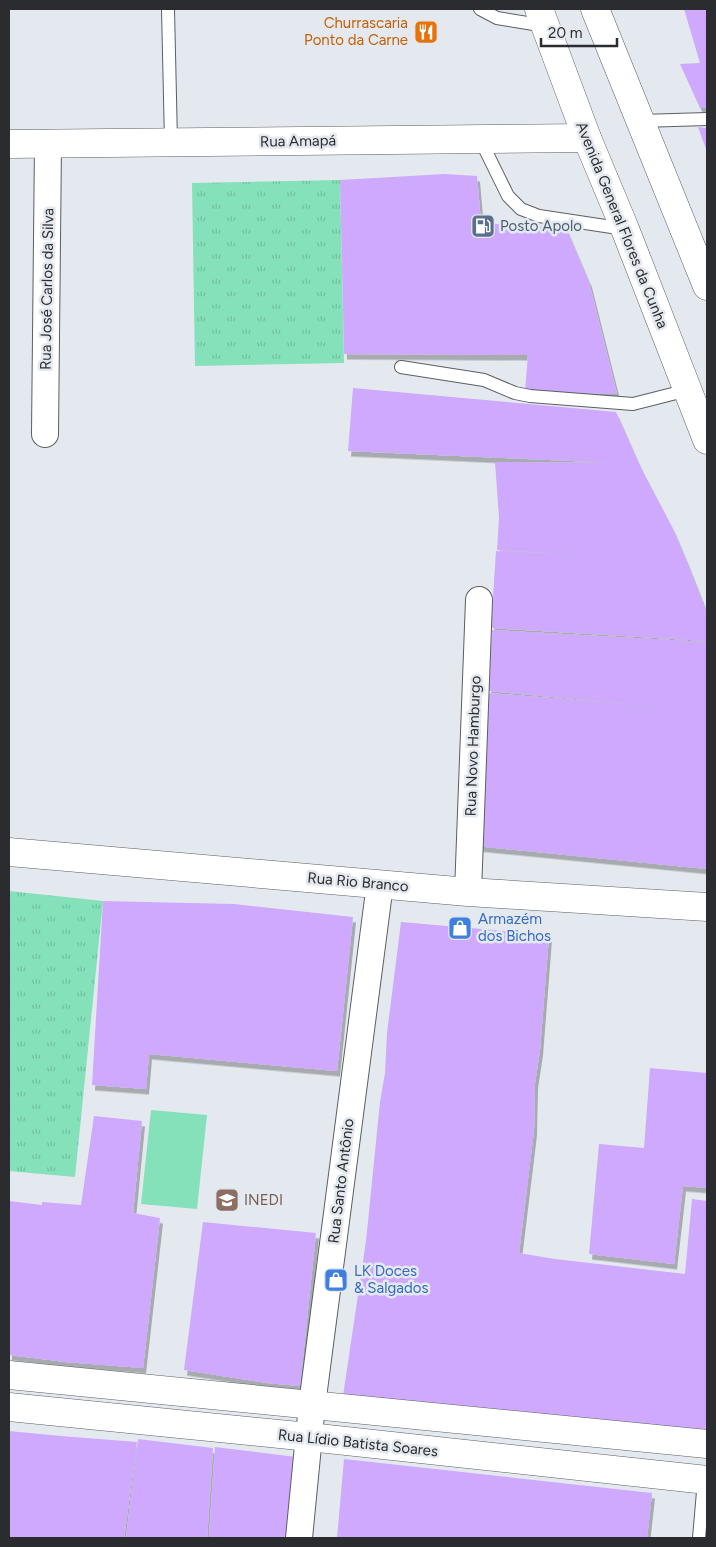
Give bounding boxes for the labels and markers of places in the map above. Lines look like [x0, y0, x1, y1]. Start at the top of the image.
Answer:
place label: Churrascaria Ponto da Carne [304, 14, 408, 49]
restaurant icon: Churrascaria Ponto da Carne [413, 19, 439, 45]
fuel station icon: Posto Apolo [470, 213, 496, 239]
place label: Posto Apolo [500, 217, 582, 235]
place label: Armazém dos Bichos [478, 910, 551, 945]
shop icon: Armazém dos Bichos [447, 915, 473, 941]
school or university icon: INEDI [214, 1187, 240, 1213]
place label: INEDI [244, 1191, 283, 1209]
place label: LK Doces & Salgados [354, 1262, 428, 1297]
shop icon: LK Doces & Salgados [323, 1267, 349, 1293]

